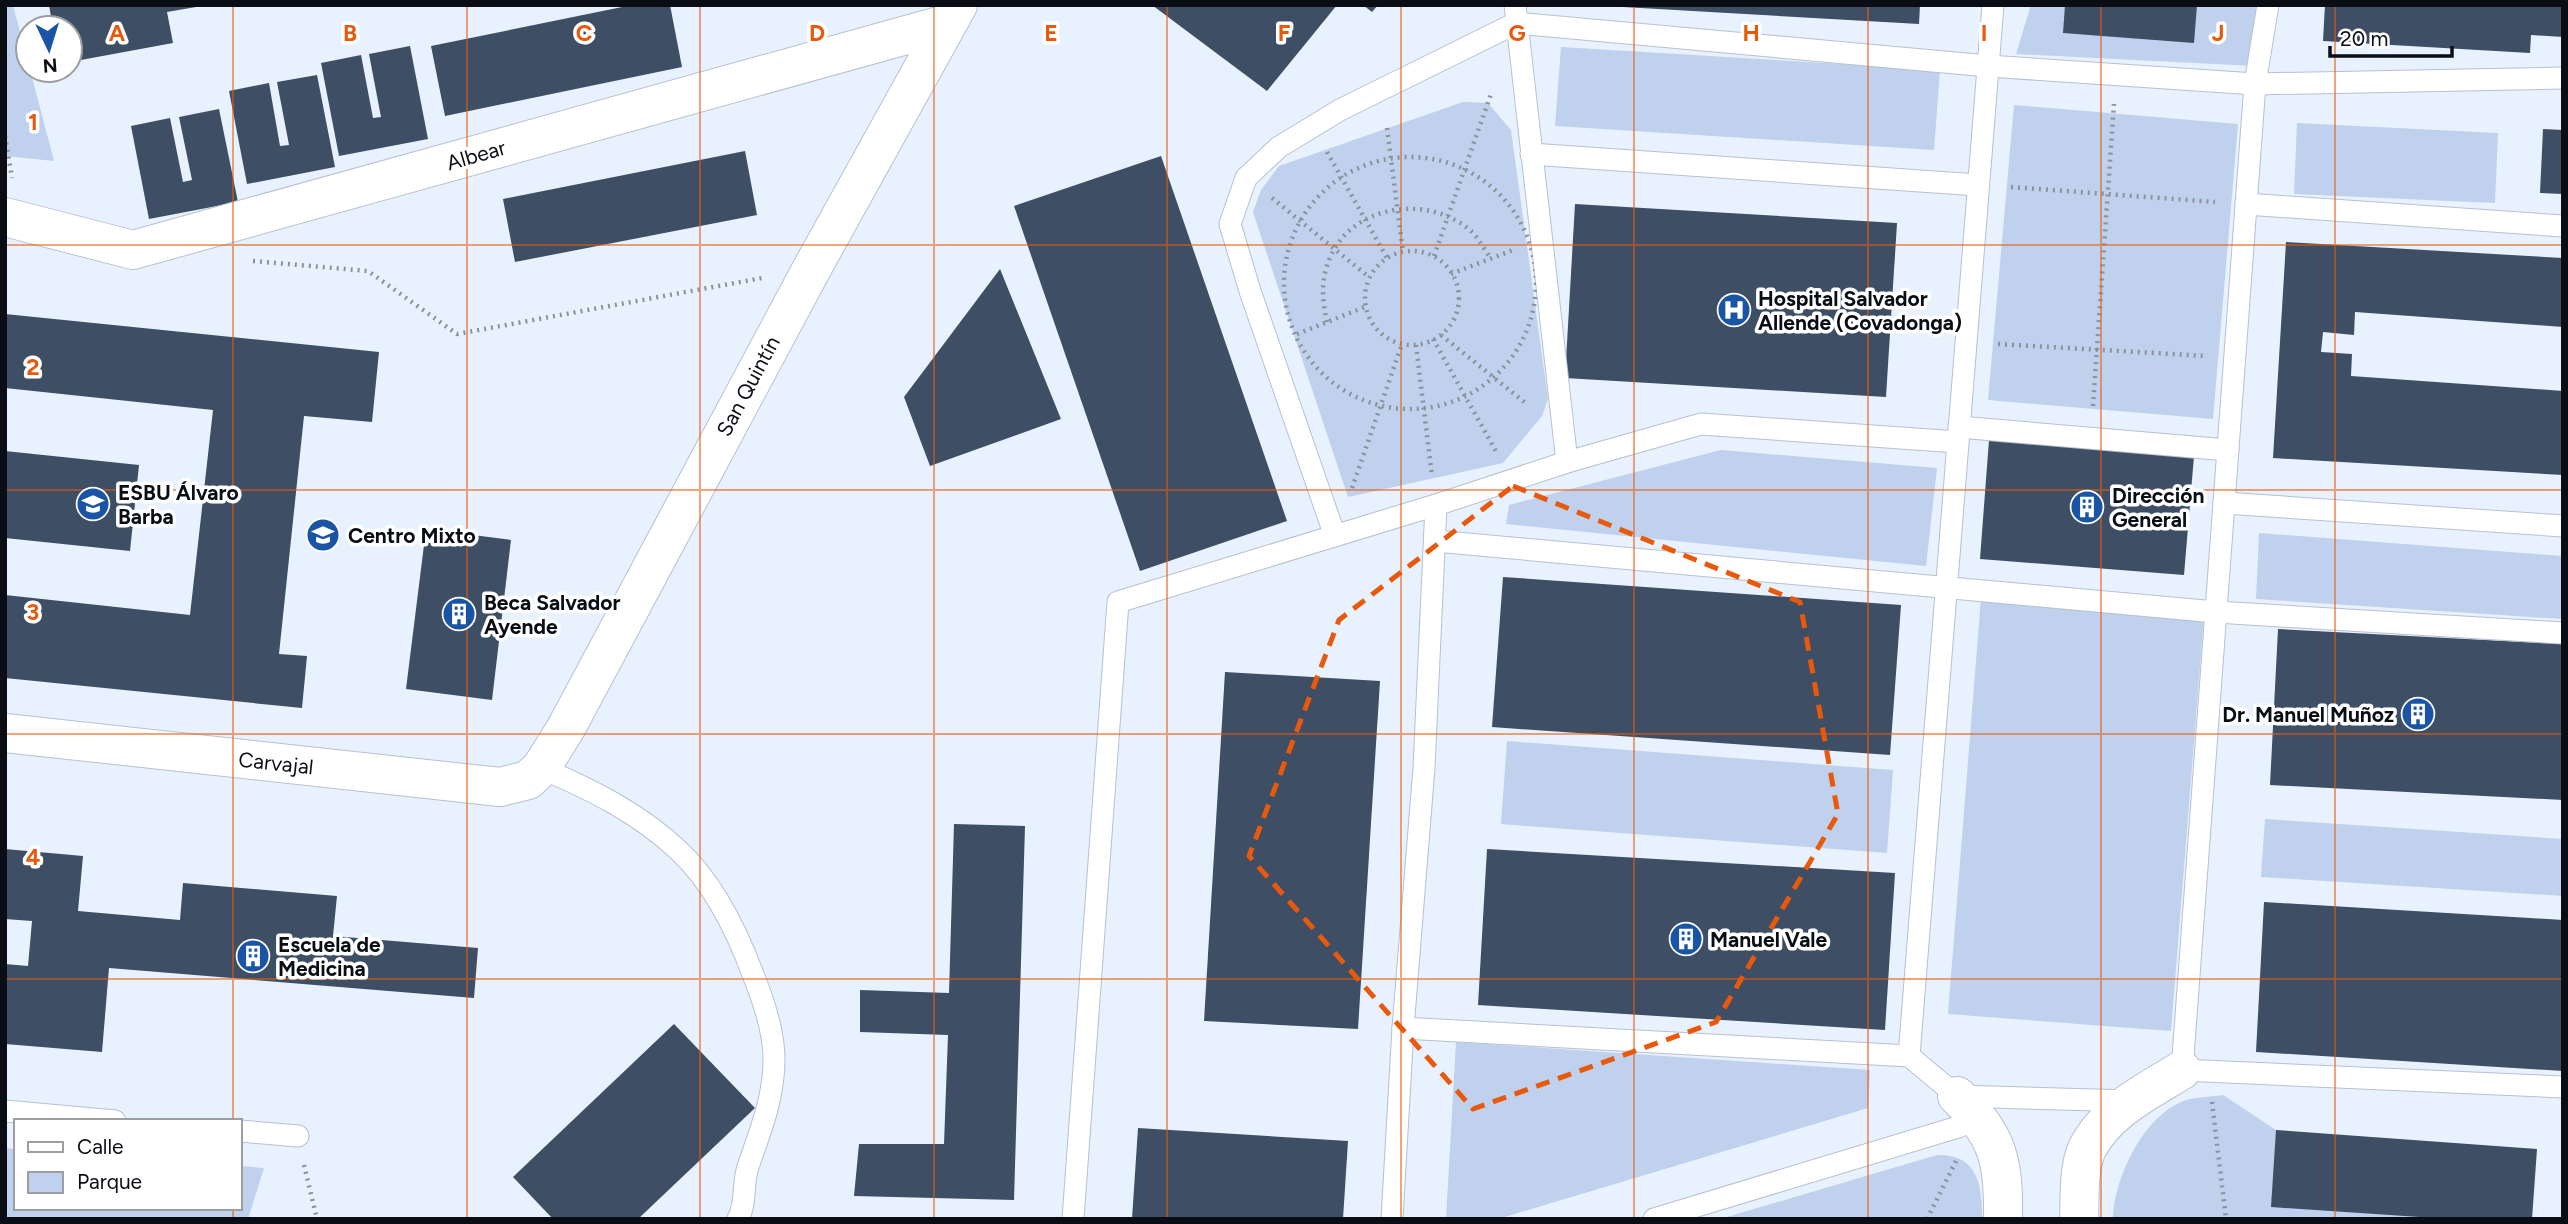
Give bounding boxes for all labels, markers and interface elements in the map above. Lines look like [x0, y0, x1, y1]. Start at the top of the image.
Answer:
north arrow [14, 14, 84, 84]
scale bar [2330, 14, 2452, 58]
text: A [109, 19, 126, 47]
text: B [343, 19, 357, 47]
text: C [576, 19, 593, 47]
text: D [809, 19, 825, 47]
text: E [1044, 19, 1058, 47]
text: F [1278, 19, 1291, 47]
text: G [1508, 19, 1526, 47]
text: H [1742, 19, 1760, 47]
text: I [1981, 19, 1987, 47]
text: J [2212, 19, 2224, 47]
text: 20 m [2340, 26, 2388, 51]
text: N [42, 53, 58, 77]
text: 1 [28, 108, 38, 136]
street label: Albear [444, 135, 508, 175]
place label: Hospital Salvador Allende (Covadonga) [1758, 286, 1962, 335]
hospital icon: Hospital Salvador Allende (Covadonga) [1715, 291, 1753, 329]
street label: San Quintín [711, 332, 785, 440]
text: 2 [26, 353, 40, 381]
place label: ESBU Álvaro Barba [118, 480, 239, 529]
place label: Dirección General [2112, 483, 2204, 532]
school or university icon: ESBU Álvaro Barba [74, 485, 112, 523]
building icon: Dirección General [2068, 488, 2106, 526]
school or university icon: Centro Mixto [304, 516, 342, 554]
place label: Centro Mixto [348, 523, 476, 548]
place label: Beca Salvador Ayende [484, 590, 620, 639]
building icon: Beca Salvador Ayende [440, 595, 478, 633]
text: 3 [27, 598, 39, 626]
building icon: Dr. Manuel Muñoz [2399, 695, 2437, 733]
place label: Dr. Manuel Muñoz [2222, 702, 2394, 727]
street label: Carvajal [237, 747, 315, 779]
text: 4 [26, 843, 40, 871]
building icon: Manuel Vale [1667, 920, 1705, 958]
place label: Manuel Vale [1710, 927, 1828, 952]
place label: Escuela de Medicina [278, 932, 381, 981]
building icon: Escuela de Medicina [234, 937, 272, 975]
legend [14, 1119, 242, 1210]
text: Calle [77, 1134, 124, 1159]
text: Parque [77, 1169, 142, 1194]

